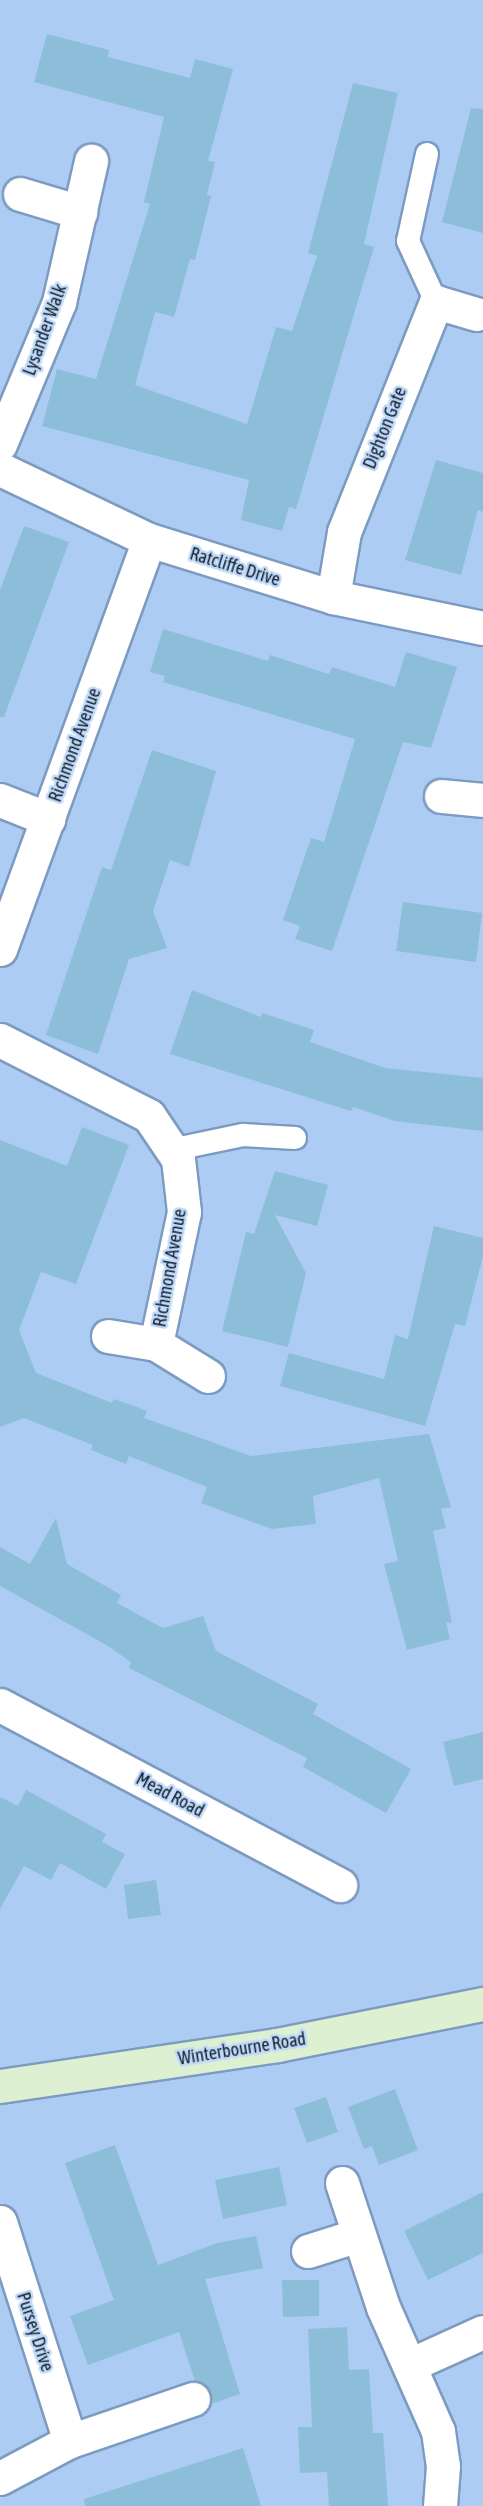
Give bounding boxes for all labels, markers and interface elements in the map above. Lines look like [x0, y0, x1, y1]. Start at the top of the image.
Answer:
street label: Lysander Walk [19, 282, 71, 378]
street label: Dighton Gate [359, 384, 411, 472]
street label: Ratcliffe Drive [187, 543, 283, 591]
street label: Richmond Avenue [44, 685, 106, 805]
street label: Richmond Avenue [149, 1207, 191, 1329]
street label: Mead Road [132, 1768, 208, 1822]
street label: Winterbourne Road [177, 2028, 307, 2070]
street label: Pursey Drive [12, 2290, 58, 2374]

